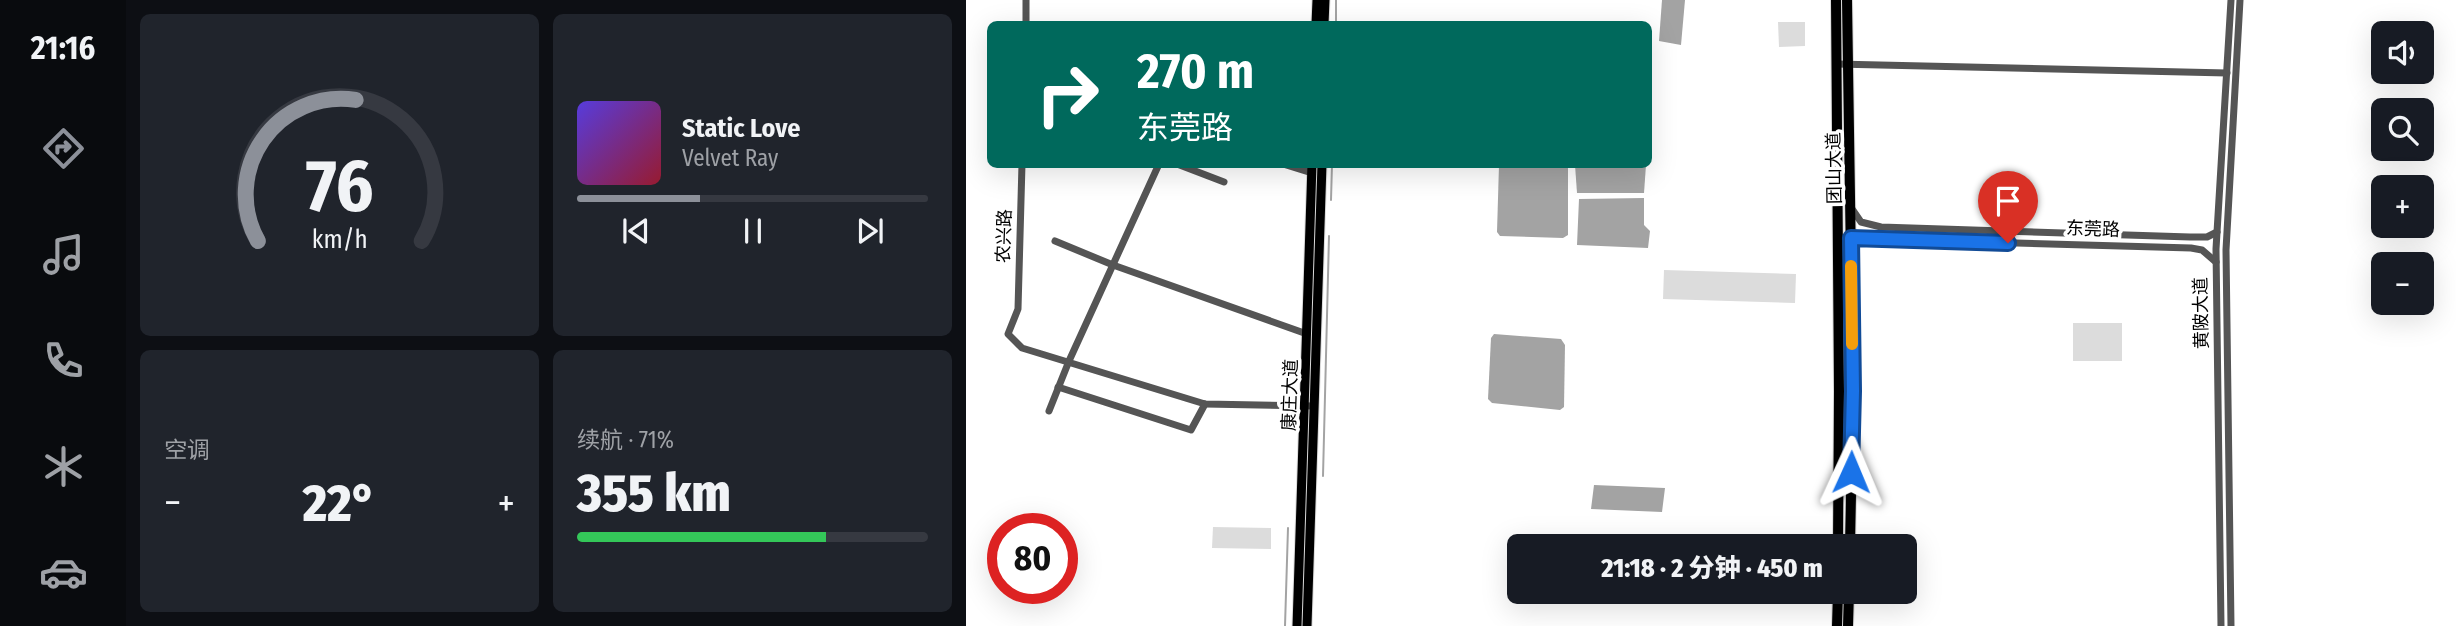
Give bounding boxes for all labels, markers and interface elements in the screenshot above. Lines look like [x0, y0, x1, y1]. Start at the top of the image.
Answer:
map controls [2371, 21, 2434, 315]
button: sound [2371, 21, 2434, 84]
text: 21:16 [31, 29, 95, 67]
text: 270 m [1137, 42, 1254, 101]
icon: right [1022, 49, 1113, 140]
button: search [2371, 98, 2434, 161]
text: 东莞路 [1137, 109, 1233, 147]
text: Static Love [682, 113, 800, 144]
icon: directions [39, 124, 88, 173]
street label: 团山大道 [1822, 132, 1846, 204]
text: 76 [306, 144, 373, 231]
text: Velvet Ray [682, 144, 778, 172]
pin [1978, 171, 2038, 243]
button: + [2371, 175, 2434, 238]
icon: arrive [1989, 182, 2027, 220]
street label: 农兴路 [992, 209, 1016, 263]
icon: previous [617, 212, 655, 250]
icon: pause [734, 212, 772, 250]
icon: next [851, 212, 889, 250]
street label: 东莞路 [2066, 217, 2120, 241]
text: km/h [312, 225, 367, 255]
icon: music [39, 230, 88, 279]
button: − [2371, 252, 2434, 315]
street label: 黄陂大道 [2189, 277, 2213, 349]
icon: phone [39, 336, 88, 385]
street label: 康庄大道 [1278, 359, 1302, 431]
text: 续航 · 71% [577, 426, 674, 454]
position arrow [1814, 435, 1888, 509]
text: 空调 [164, 436, 210, 464]
icon: climate [39, 442, 88, 491]
text: 355 km [577, 462, 731, 525]
text: 22° [303, 472, 376, 535]
text: − [164, 480, 181, 526]
text: + [498, 480, 515, 526]
speed limit sign: 80 [987, 513, 1078, 604]
icon: car [39, 548, 88, 597]
text: 21:18 · 2 分钟 · 450 m [1601, 553, 1823, 584]

